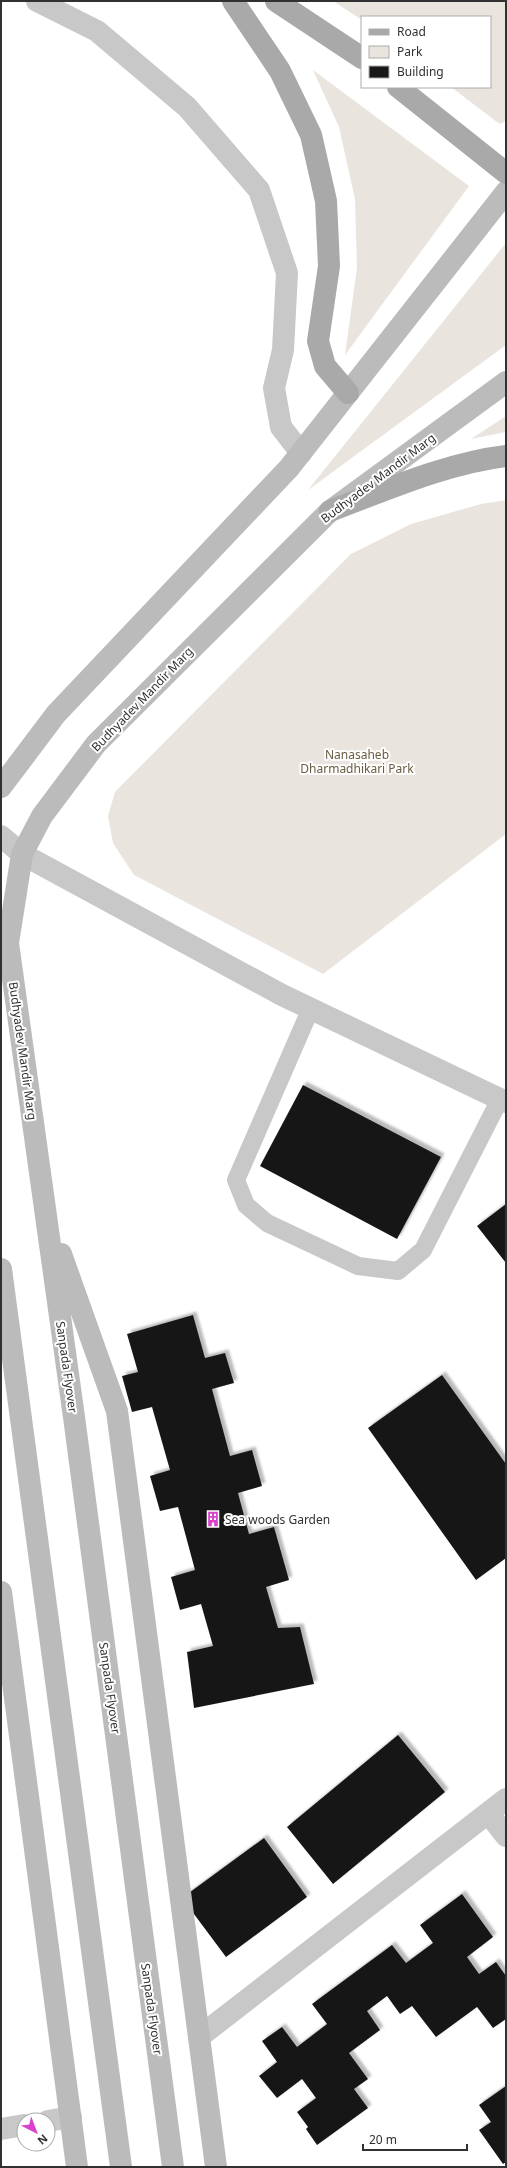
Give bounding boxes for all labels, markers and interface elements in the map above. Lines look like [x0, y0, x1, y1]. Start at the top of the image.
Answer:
legend [361, 16, 491, 88]
text: Road [397, 23, 426, 40]
text: Park [397, 43, 423, 60]
text: Building [397, 63, 444, 80]
street label: Budhyadev Mandir Marg [317, 429, 439, 527]
street label: Budhyadev Mandir Marg [87, 643, 197, 755]
park label: Nanasaheb Dharmadhikari Park [300, 746, 414, 777]
street label: Budhyadev Mandir Marg [5, 981, 41, 1121]
street label: Sanpada Flyover [52, 1320, 82, 1414]
building icon: Sea woods Garden [204, 1510, 222, 1528]
place label: Sea woods Garden [225, 1511, 330, 1528]
street label: Sanpada Flyover [95, 1641, 125, 1735]
street label: Sanpada Flyover [137, 1962, 167, 2056]
north arrow [16, 2112, 56, 2152]
scale bar [363, 2126, 467, 2152]
text: N [35, 2131, 51, 2148]
text: 20 m [369, 2131, 397, 2148]

